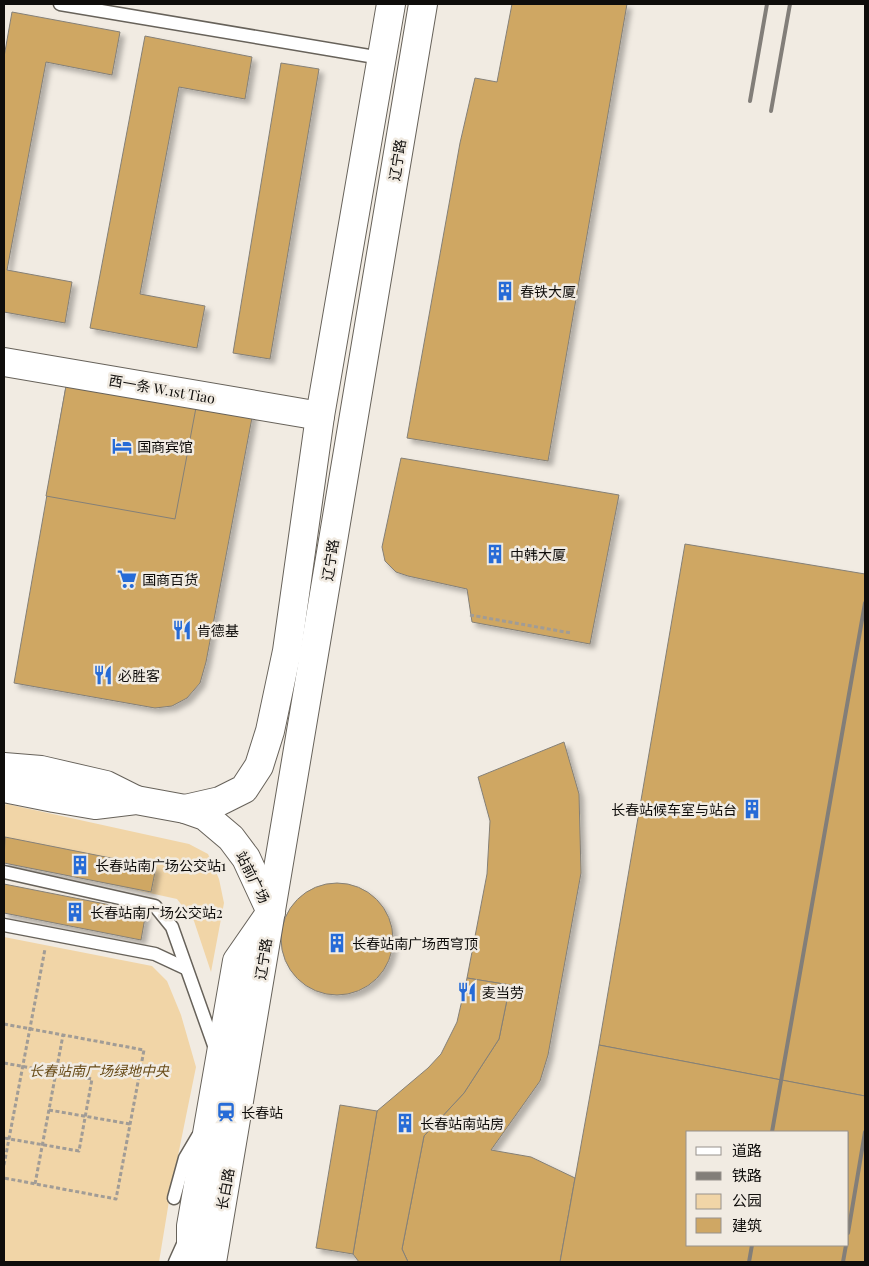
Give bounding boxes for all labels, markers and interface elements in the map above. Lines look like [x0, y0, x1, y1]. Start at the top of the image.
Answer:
street label: 辽宁路 [384, 138, 410, 182]
building icon: 春铁大厦 [494, 280, 516, 302]
place label: 春铁大厦 [520, 282, 576, 301]
street label: 西一条 W.1st Tiao [107, 370, 217, 408]
hotel icon: 国商宾馆 [111, 435, 133, 457]
place label: 国商宾馆 [137, 437, 193, 456]
street label: 辽宁路 [317, 538, 343, 582]
building icon: 中韩大厦 [484, 543, 506, 565]
place label: 中韩大厦 [510, 545, 566, 564]
supermarket icon: 国商百货 [116, 568, 138, 590]
place label: 国商百货 [142, 570, 198, 589]
restaurant icon: 肯德基 [171, 619, 193, 641]
place label: 肯德基 [197, 621, 239, 640]
restaurant icon: 必胜客 [92, 664, 114, 686]
place label: 必胜客 [118, 666, 160, 685]
building icon: 长春站候车室与站台 [741, 798, 763, 820]
place label: 长春站候车室与站台 [611, 800, 737, 819]
street label: 站前广场 [232, 848, 274, 906]
building icon: 长春站南广场公交站1 [69, 854, 91, 876]
place label: 长春站南广场公交站1 [95, 856, 226, 875]
building icon: 长春站南广场公交站2 [64, 901, 86, 923]
place label: 长春站南广场公交站2 [90, 903, 223, 922]
building icon: 长春站南广场西穹顶 [326, 932, 348, 954]
place label: 长春站南广场西穹顶 [352, 934, 478, 953]
street label: 辽宁路 [250, 937, 276, 981]
restaurant icon: 麦当劳 [456, 981, 478, 1003]
place label: 麦当劳 [482, 983, 524, 1002]
park label: 长春站南广场绿地中央 [29, 1061, 170, 1080]
station icon: 长春站 [215, 1101, 237, 1123]
place label: 长春站 [241, 1103, 283, 1122]
building icon: 长春站南站房 [394, 1112, 416, 1134]
place label: 长春站南站房 [420, 1114, 504, 1133]
legend [686, 1131, 849, 1246]
text: 道路 [732, 1140, 762, 1160]
text: 铁路 [732, 1165, 762, 1185]
street label: 长白路 [212, 1167, 238, 1211]
text: 公园 [732, 1190, 762, 1210]
text: 建筑 [732, 1215, 762, 1235]

